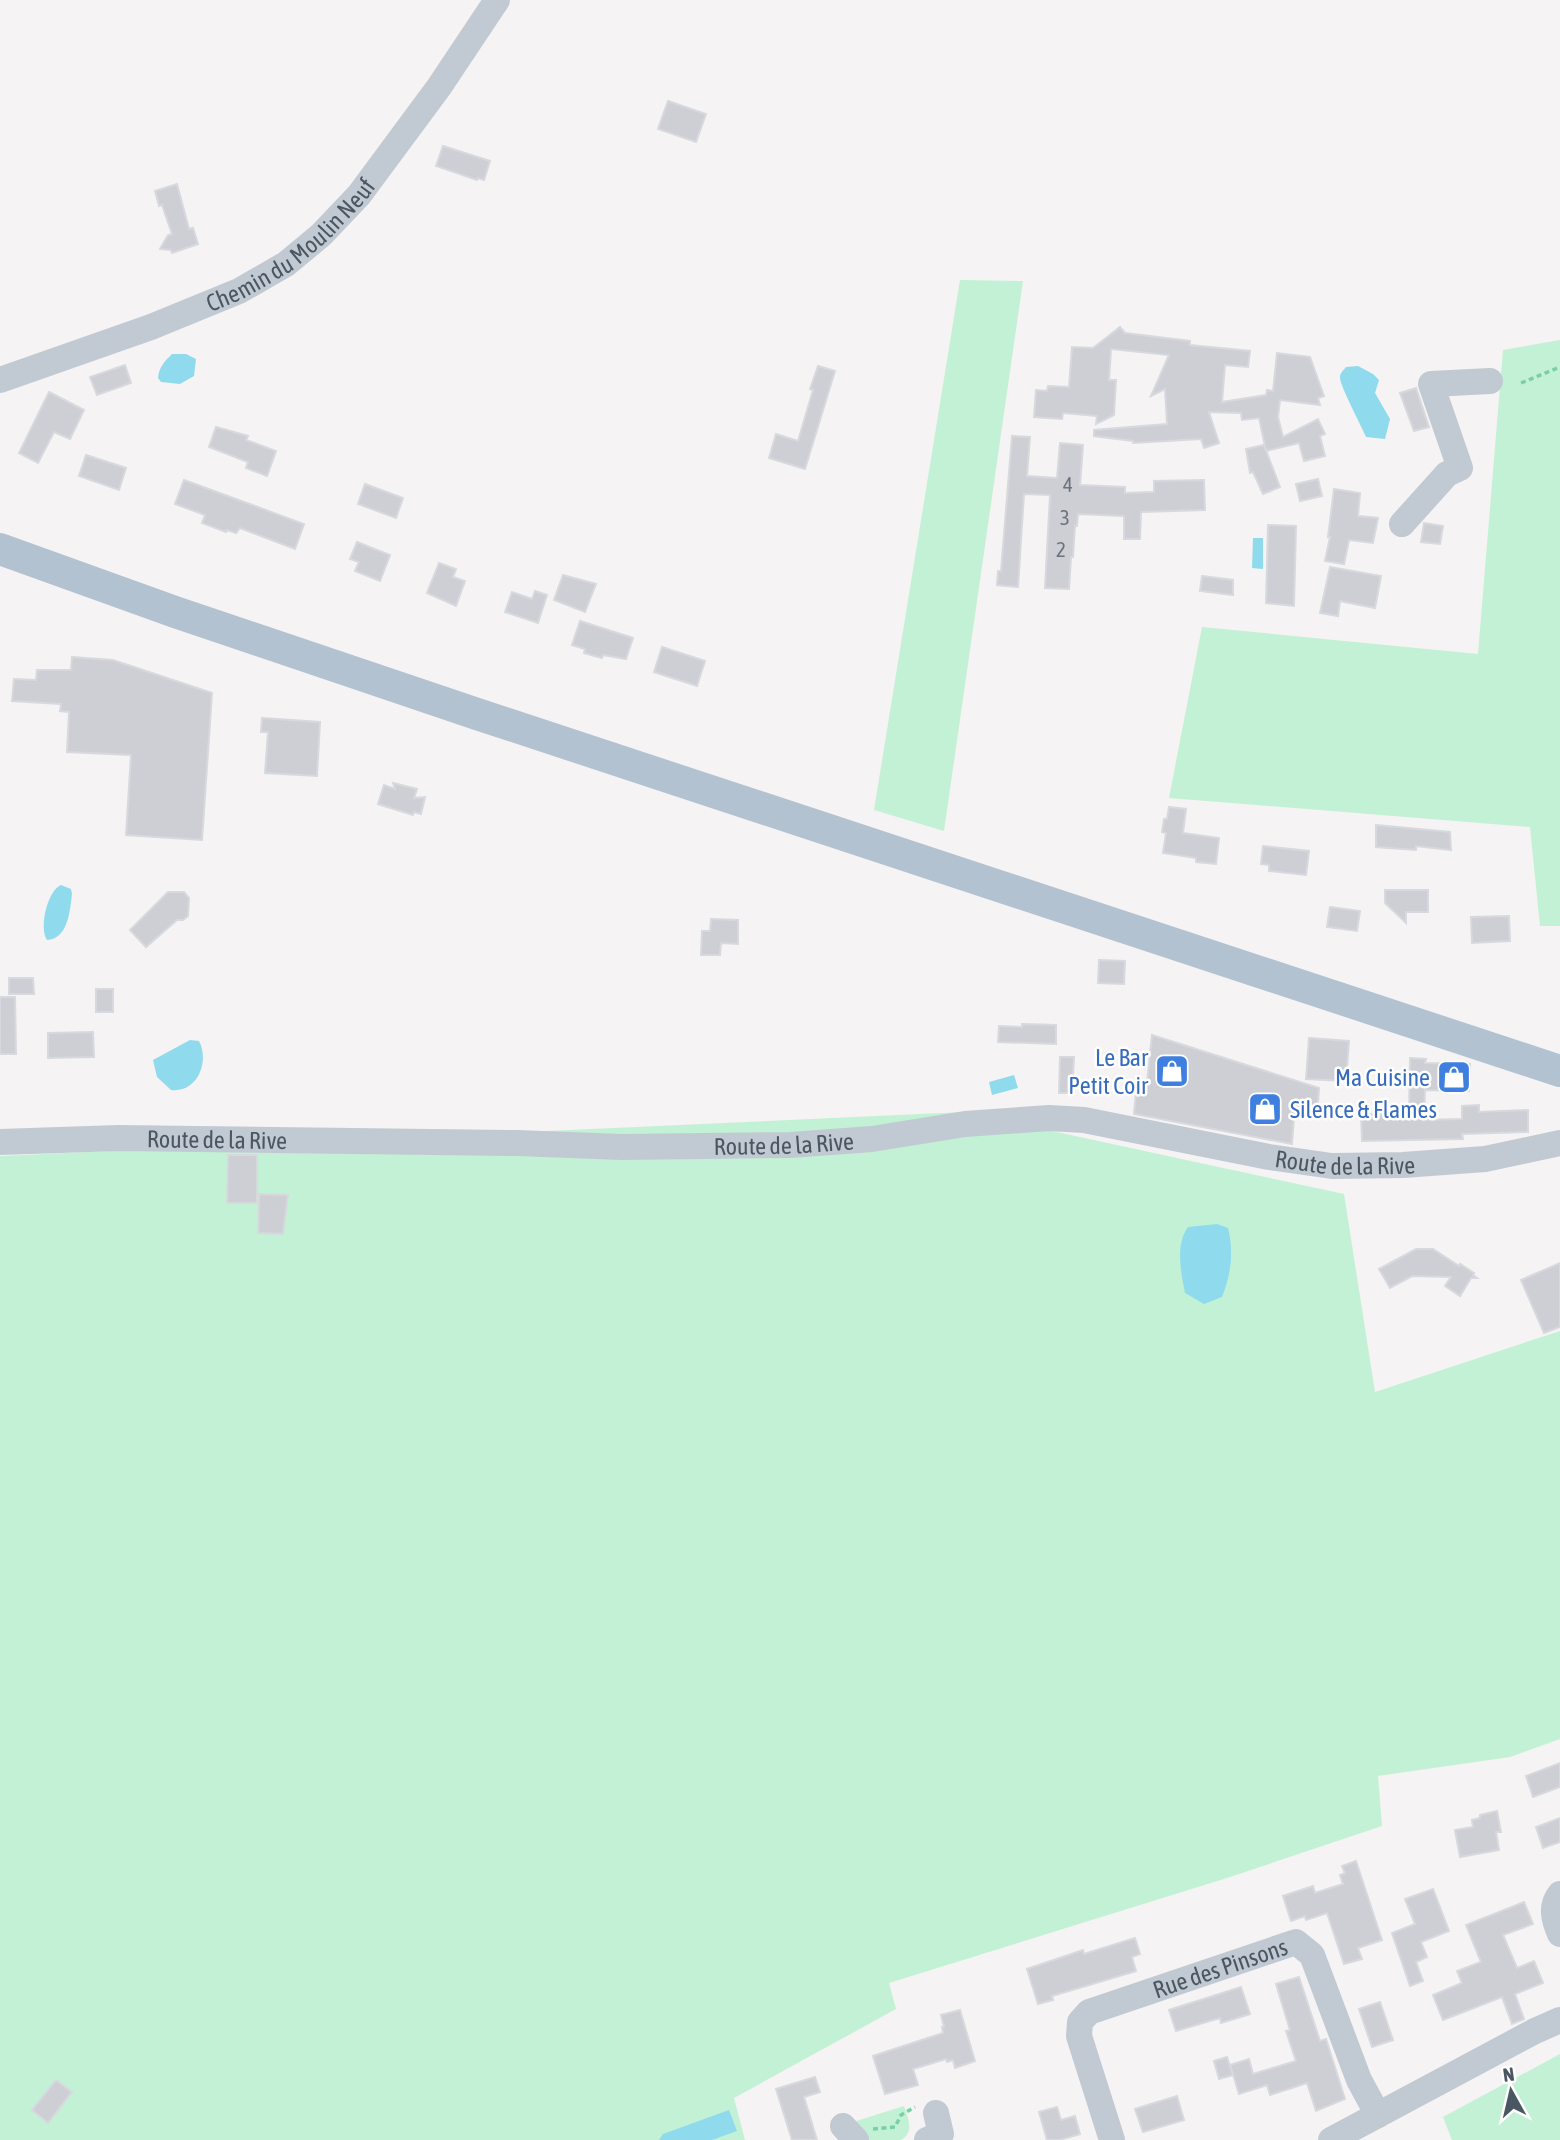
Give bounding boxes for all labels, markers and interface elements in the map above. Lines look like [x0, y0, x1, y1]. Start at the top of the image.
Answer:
street label: Chemin du Moulin Neuf [202, 173, 380, 317]
house number: 4 [1063, 472, 1073, 496]
house number: 3 [1060, 505, 1070, 529]
house number: 2 [1056, 537, 1066, 561]
place label: Le Bar Petit Coir [1068, 1044, 1149, 1099]
shop icon: Le Bar Petit Coir [1153, 1052, 1191, 1090]
shop icon: Ma Cuisine [1435, 1058, 1473, 1096]
place label: Ma Cuisine [1335, 1064, 1430, 1091]
shop icon: Silence & Flames [1246, 1090, 1284, 1128]
place label: Silence & Flames [1290, 1096, 1437, 1123]
street label: Route de la Rive [147, 1125, 287, 1154]
street label: Route de la Rive [714, 1127, 855, 1159]
street label: Route de la Rive [1273, 1145, 1416, 1180]
street label: Rue des Pinsons [1149, 1932, 1291, 2003]
north arrow [1476, 2056, 1546, 2126]
text: N [1502, 2062, 1516, 2086]

